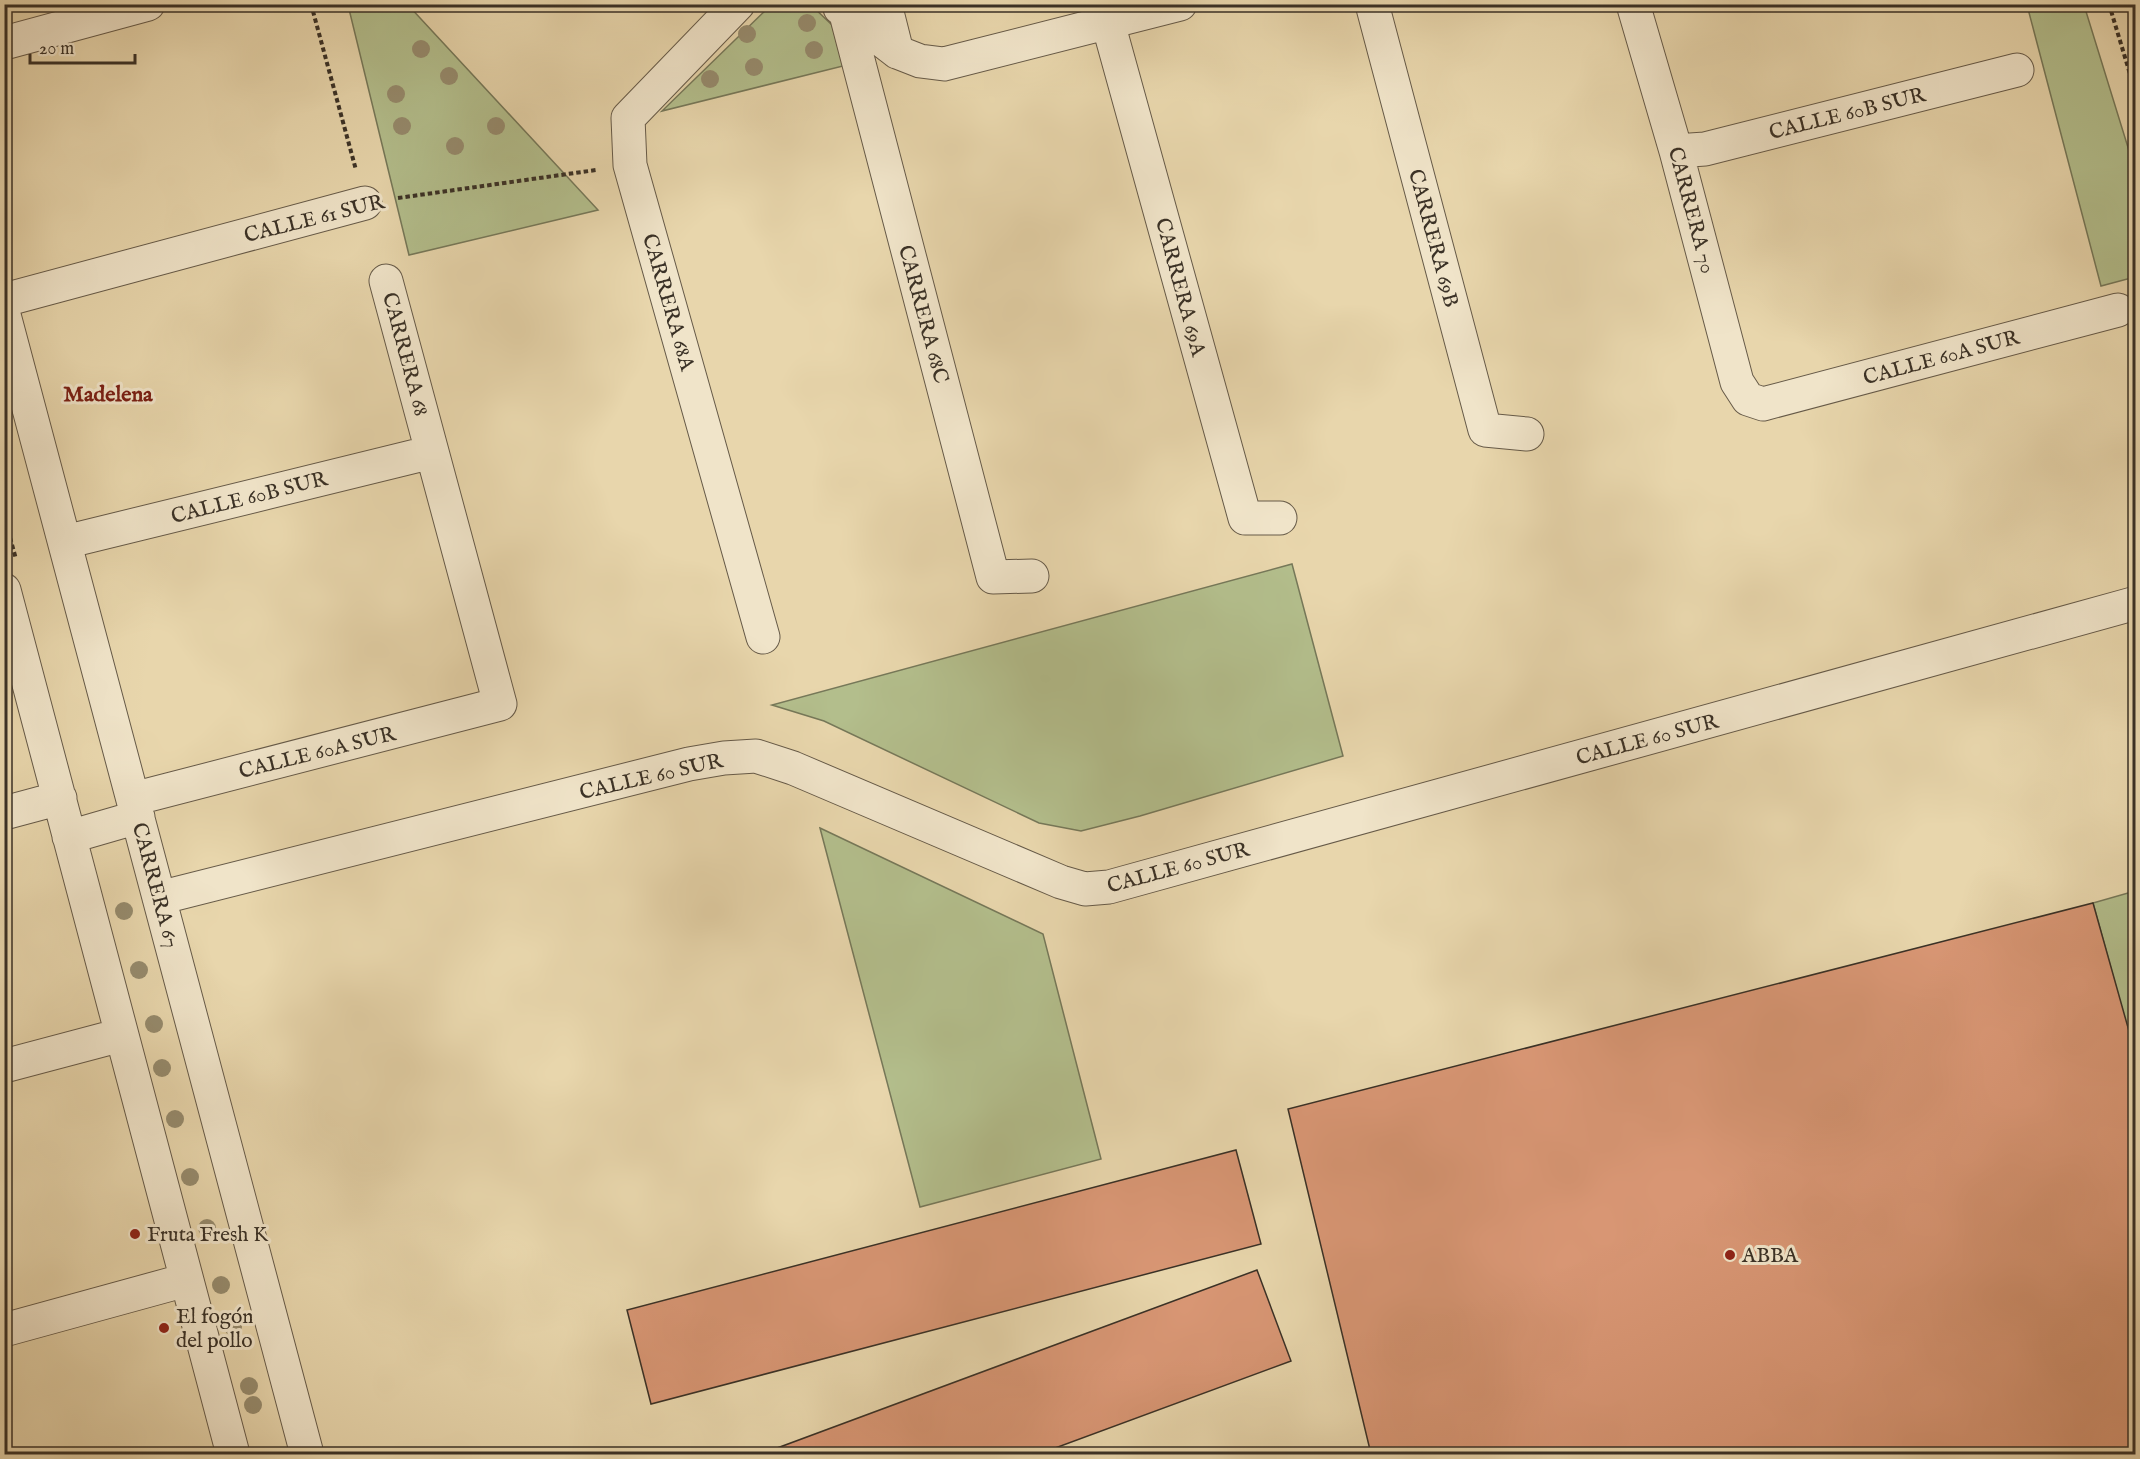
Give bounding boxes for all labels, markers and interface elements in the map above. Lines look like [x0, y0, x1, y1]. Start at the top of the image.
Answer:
scale bar [30, 27, 135, 65]
text: 20 m [39, 38, 74, 61]
street label: CALLE 60B SUR [1766, 82, 1929, 147]
street label: CARRERA 70 [1661, 144, 1720, 277]
street label: CARRERA 69B [1401, 166, 1464, 311]
street label: CALLE 61 SUR [241, 189, 388, 250]
street label: CARRERA 69A [1148, 215, 1211, 360]
street label: CARRERA 68A [635, 231, 700, 375]
street label: CARRERA 68C [891, 242, 954, 387]
street label: CARRERA 68 [375, 289, 434, 419]
street label: CALLE 60A SUR [1860, 324, 2023, 392]
district label: Madelena [63, 381, 153, 409]
street label: CALLE 60B SUR [168, 466, 331, 531]
street label: CALLE 60 SUR [1573, 708, 1723, 772]
street label: CALLE 60A SUR [236, 721, 400, 786]
street label: CALLE 60 SUR [577, 748, 727, 807]
street label: CARRERA 67 [125, 820, 184, 951]
street label: CALLE 60 SUR [1104, 836, 1254, 900]
place label: Fruta Fresh K [147, 1222, 269, 1249]
marker: Fruta Fresh K [128, 1227, 142, 1241]
place label: ABBA [1741, 1243, 1799, 1270]
marker: ABBA [1723, 1248, 1737, 1262]
place label: El fogón del pollo [176, 1304, 253, 1355]
marker: El fogón del pollo [157, 1321, 171, 1335]

